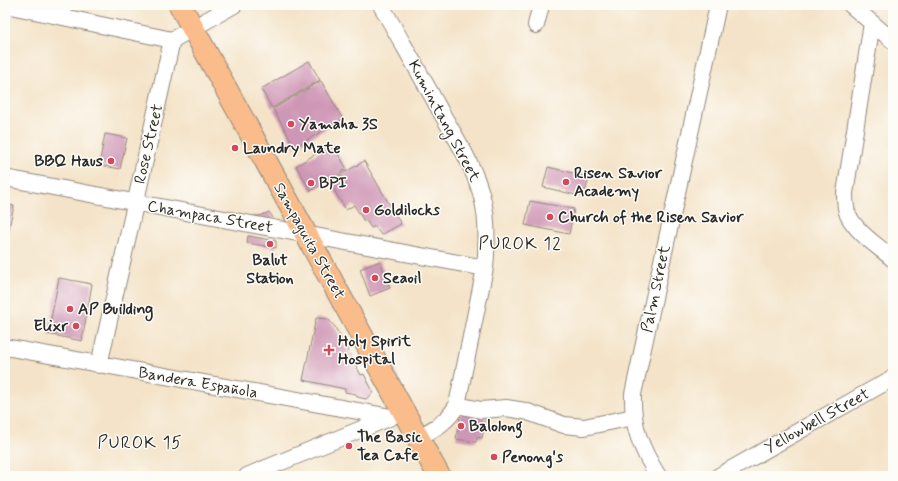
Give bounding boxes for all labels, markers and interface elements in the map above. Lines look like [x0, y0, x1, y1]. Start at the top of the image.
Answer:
street label: Kumintang Street [402, 56, 485, 187]
street label: Rose Street [130, 102, 168, 186]
place label: Yamaha 3S [299, 114, 378, 135]
marker: Yamaha 3S [286, 119, 296, 129]
place label: Laundry Mate [243, 138, 341, 159]
marker: Laundry Mate [230, 143, 240, 153]
place label: BBQ Haus [34, 151, 103, 172]
marker: BBQ Haus [106, 156, 116, 166]
place label: Risen Savior Academy [574, 163, 663, 202]
place label: BPI [319, 173, 347, 194]
marker: Risen Savior Academy [561, 177, 571, 187]
marker: BPI [306, 178, 316, 188]
street label: Sampaguita Street [268, 179, 350, 303]
street label: Champaca Street [146, 196, 275, 238]
place label: Goldilocks [374, 200, 441, 221]
marker: Goldilocks [361, 205, 371, 215]
place label: Church of the Risen Savior [558, 207, 744, 228]
marker: Church of the Risen Savior [545, 212, 555, 222]
district label: PUROK 12 [478, 233, 562, 255]
marker: Balut Station [265, 239, 275, 249]
street label: Palm Street [637, 243, 676, 335]
place label: Balut Station [246, 250, 294, 289]
place label: Seaoil [383, 268, 422, 289]
marker: Seaoil [370, 273, 380, 283]
place label: AP Building [78, 299, 153, 322]
marker: AP Building [65, 304, 75, 314]
place label: Elixr [34, 316, 68, 337]
marker: Elixr [71, 321, 81, 331]
place label: Holy Spirit Hospital [338, 331, 412, 370]
marker: Holy Spirit Hospital [323, 344, 335, 356]
street label: Bandera Española [137, 362, 259, 404]
street label: Yellowbell Street [761, 383, 874, 459]
place label: Balolong [469, 416, 523, 439]
marker: Balolong [456, 421, 466, 431]
place label: The Basic Tea Cafe [357, 427, 423, 466]
district label: PUROK 15 [98, 432, 182, 454]
marker: The Basic Tea Cafe [344, 441, 354, 451]
place label: Penong's [502, 447, 564, 469]
marker: Penong's [489, 452, 499, 462]

